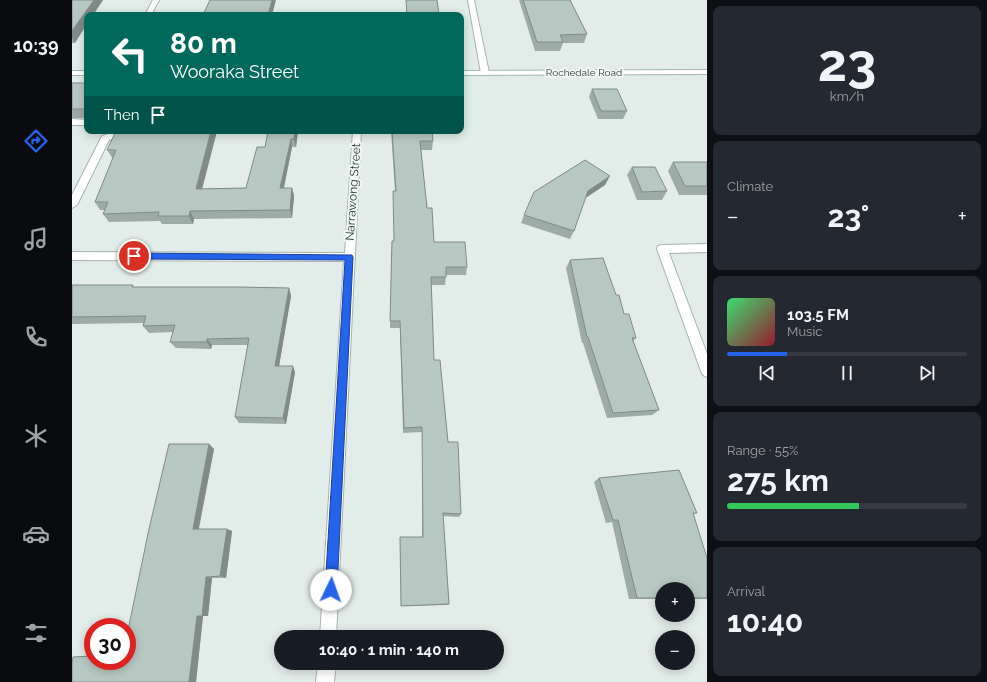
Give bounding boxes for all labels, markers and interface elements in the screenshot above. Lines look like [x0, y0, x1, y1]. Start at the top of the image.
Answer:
text: 80 m [170, 27, 237, 60]
icon: left [104, 28, 156, 80]
text: 23 [818, 32, 876, 93]
text: 10:39 [13, 35, 59, 56]
text: Wooraka Street [170, 61, 299, 82]
street label: Rochedale Road [546, 67, 622, 78]
text: km/h [830, 89, 864, 104]
icon: arrive [147, 104, 169, 126]
text: Then [104, 106, 139, 124]
icon: directions [22, 127, 50, 155]
street label: Narrawong Street [343, 143, 363, 241]
text: Climate [727, 179, 773, 194]
text: 23° [827, 199, 869, 234]
text: − [727, 203, 739, 229]
text: + [958, 203, 967, 229]
icon: music [22, 225, 50, 253]
pin [117, 239, 151, 273]
icon: arrive [123, 245, 145, 267]
text: 103.5 FM [787, 306, 849, 324]
icon: phone [22, 323, 50, 351]
text: Music [787, 324, 822, 339]
icon: previous [756, 362, 778, 384]
icon: pause [836, 362, 858, 384]
icon: next [916, 362, 938, 384]
icon: climate [22, 422, 50, 450]
text: Range · 55% [727, 443, 798, 458]
text: 275 km [727, 463, 829, 498]
icon: car [22, 520, 50, 548]
position arrow [310, 569, 352, 611]
map controls [655, 582, 695, 670]
button: + [655, 582, 695, 622]
text: Arrival [727, 584, 765, 599]
text: 10:40 [727, 604, 803, 639]
speed limit sign: 30 [84, 618, 136, 670]
icon: filters [22, 619, 50, 647]
button: − [655, 630, 695, 670]
text: 10:40 · 1 min · 140 m [319, 641, 459, 659]

